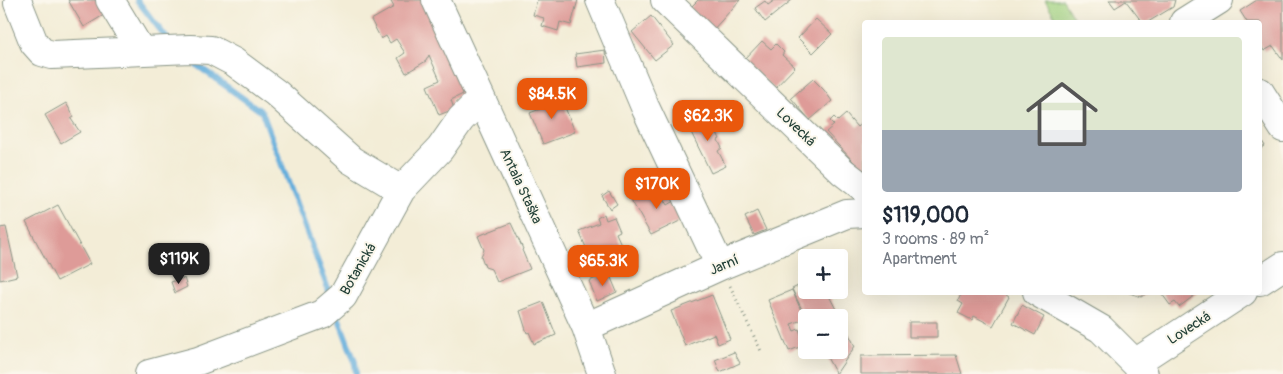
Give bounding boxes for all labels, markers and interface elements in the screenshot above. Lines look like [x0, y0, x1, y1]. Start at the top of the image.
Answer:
icon: home [1017, 69, 1107, 159]
pin: $84.5K [511, 78, 593, 120]
text: $84.5K [528, 84, 576, 104]
pin: $62.3K [667, 100, 749, 142]
street label: Lovecká [773, 104, 819, 150]
text: $62.3K [683, 106, 733, 126]
street label: Antala Staška [496, 146, 546, 226]
pin: $170K [622, 168, 692, 210]
text: $170K [635, 174, 679, 194]
text: $119,000 [882, 202, 969, 229]
text: 3 rooms · 89 m² [882, 229, 989, 249]
street label: Botanická [336, 240, 380, 298]
pin: $119K [144, 242, 214, 285]
pin: $65.3K [562, 244, 644, 287]
text: $119K [159, 249, 199, 269]
map controls [798, 249, 848, 359]
button: + [798, 249, 848, 299]
text: Apartment [882, 249, 957, 269]
text: $65.3K [579, 251, 627, 271]
street label: Jarní [707, 251, 741, 279]
street label: Lovecká [1164, 308, 1214, 348]
button: − [798, 309, 848, 359]

